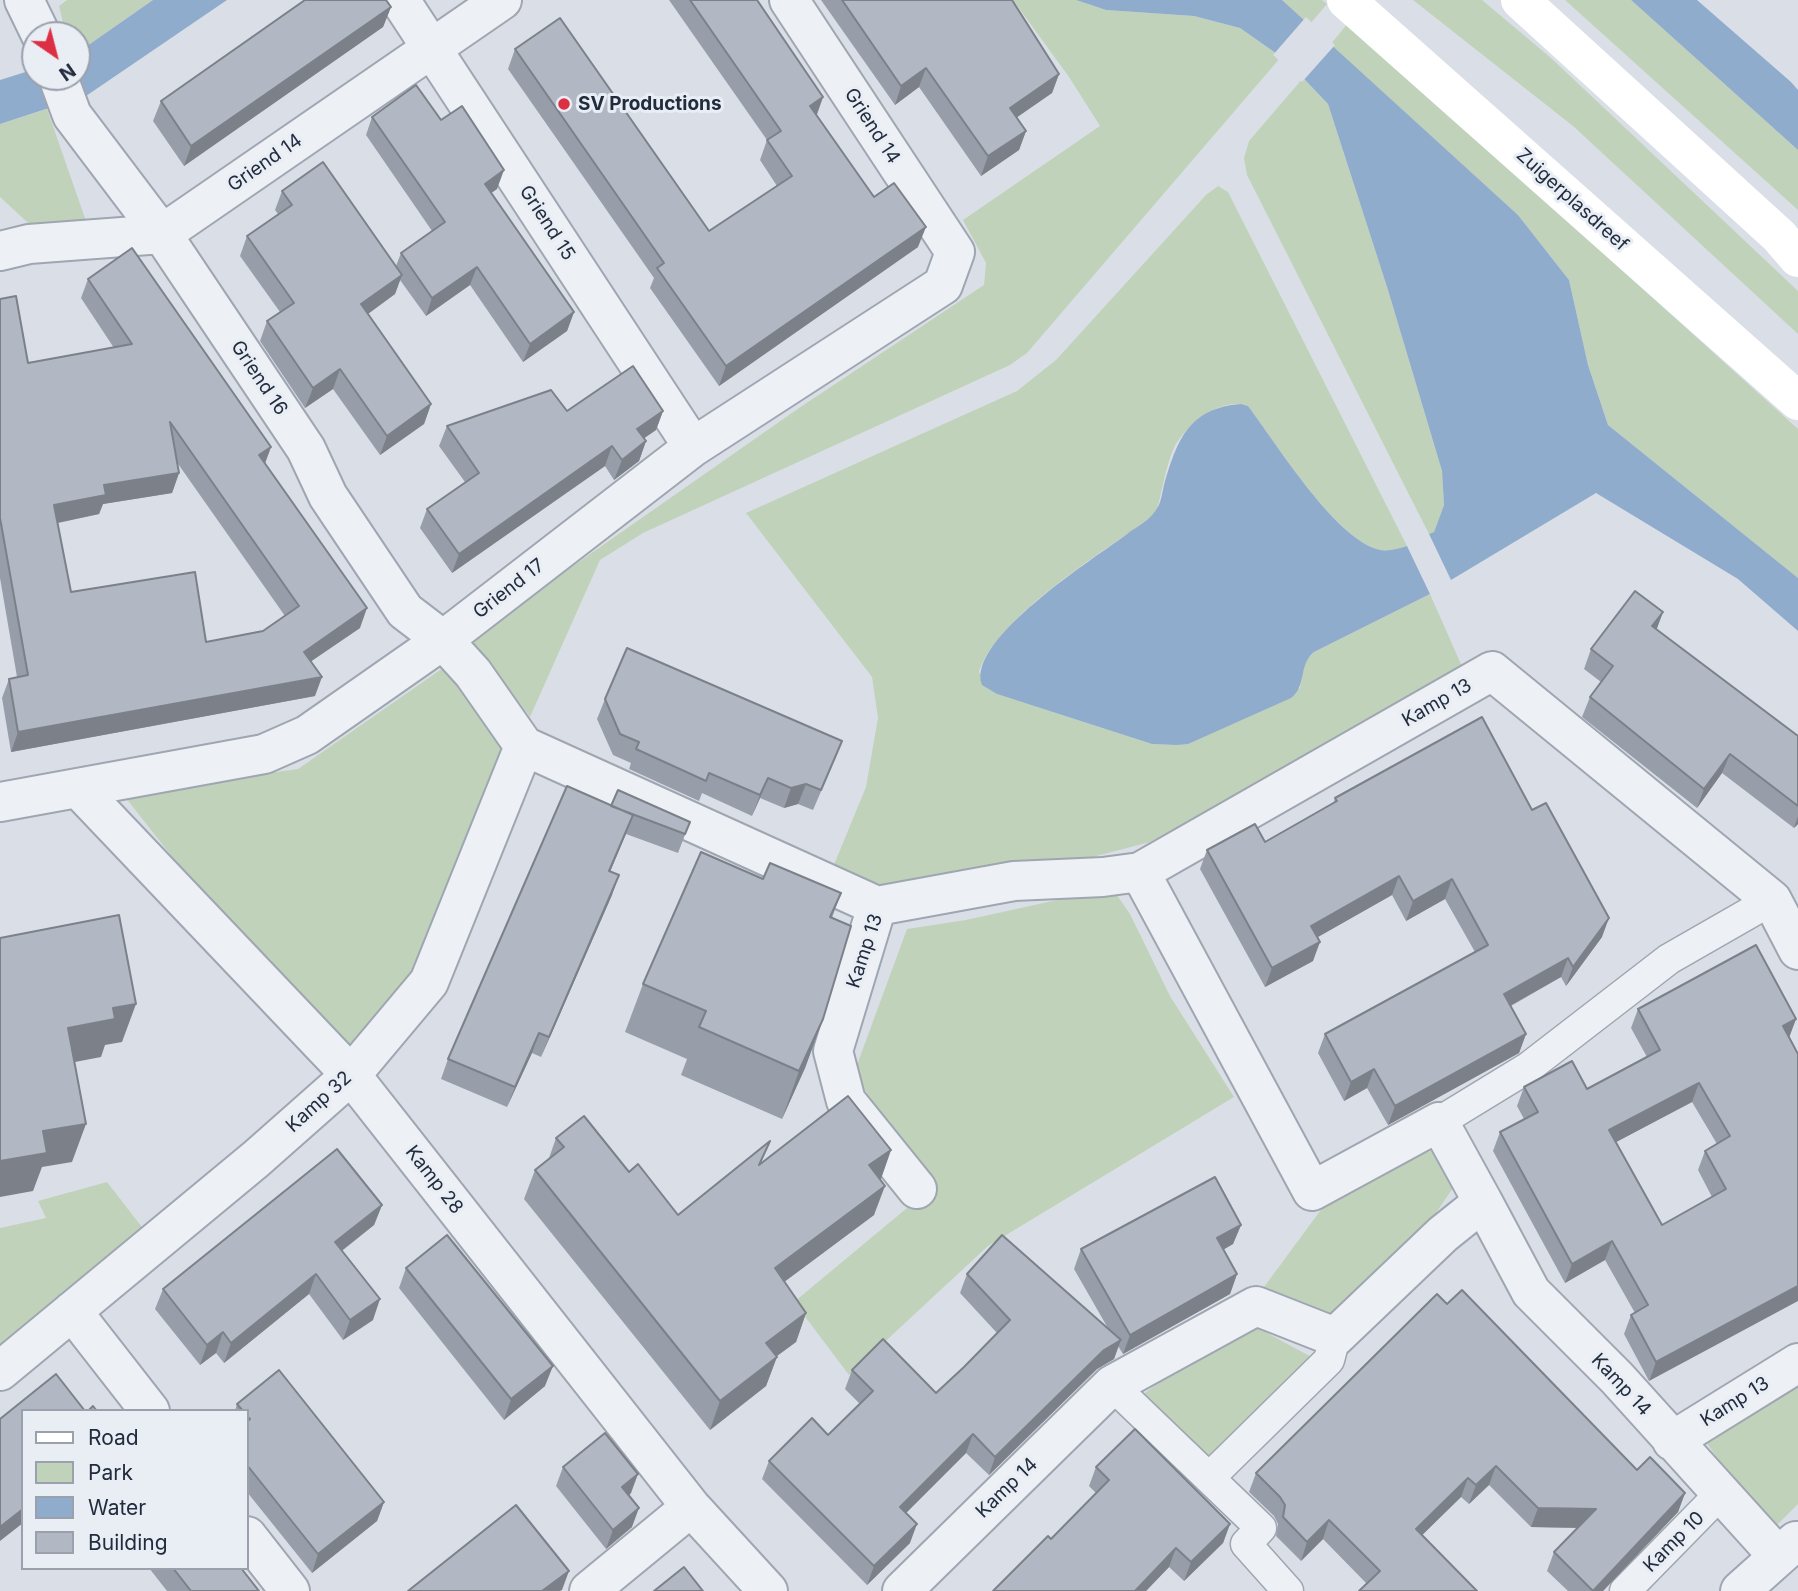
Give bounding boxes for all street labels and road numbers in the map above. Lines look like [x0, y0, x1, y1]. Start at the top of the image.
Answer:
street label: Griend 14 [839, 84, 905, 168]
street label: Griend 14 [223, 129, 307, 197]
street label: Zuigerplasdreef [1511, 144, 1633, 256]
street label: Griend 15 [514, 181, 580, 265]
street label: Griend 16 [226, 336, 292, 420]
street label: Griend 17 [469, 554, 549, 624]
street label: Kamp 13 [1398, 674, 1476, 732]
street label: Kamp 13 [842, 911, 888, 991]
street label: Kamp 32 [282, 1067, 356, 1137]
street label: Kamp 28 [400, 1141, 468, 1219]
street label: Kamp 14 [1586, 1349, 1656, 1421]
street label: Kamp 13 [1697, 1372, 1773, 1432]
street label: Kamp 14 [971, 1453, 1043, 1523]
street label: Kamp 10 [1639, 1507, 1709, 1577]

